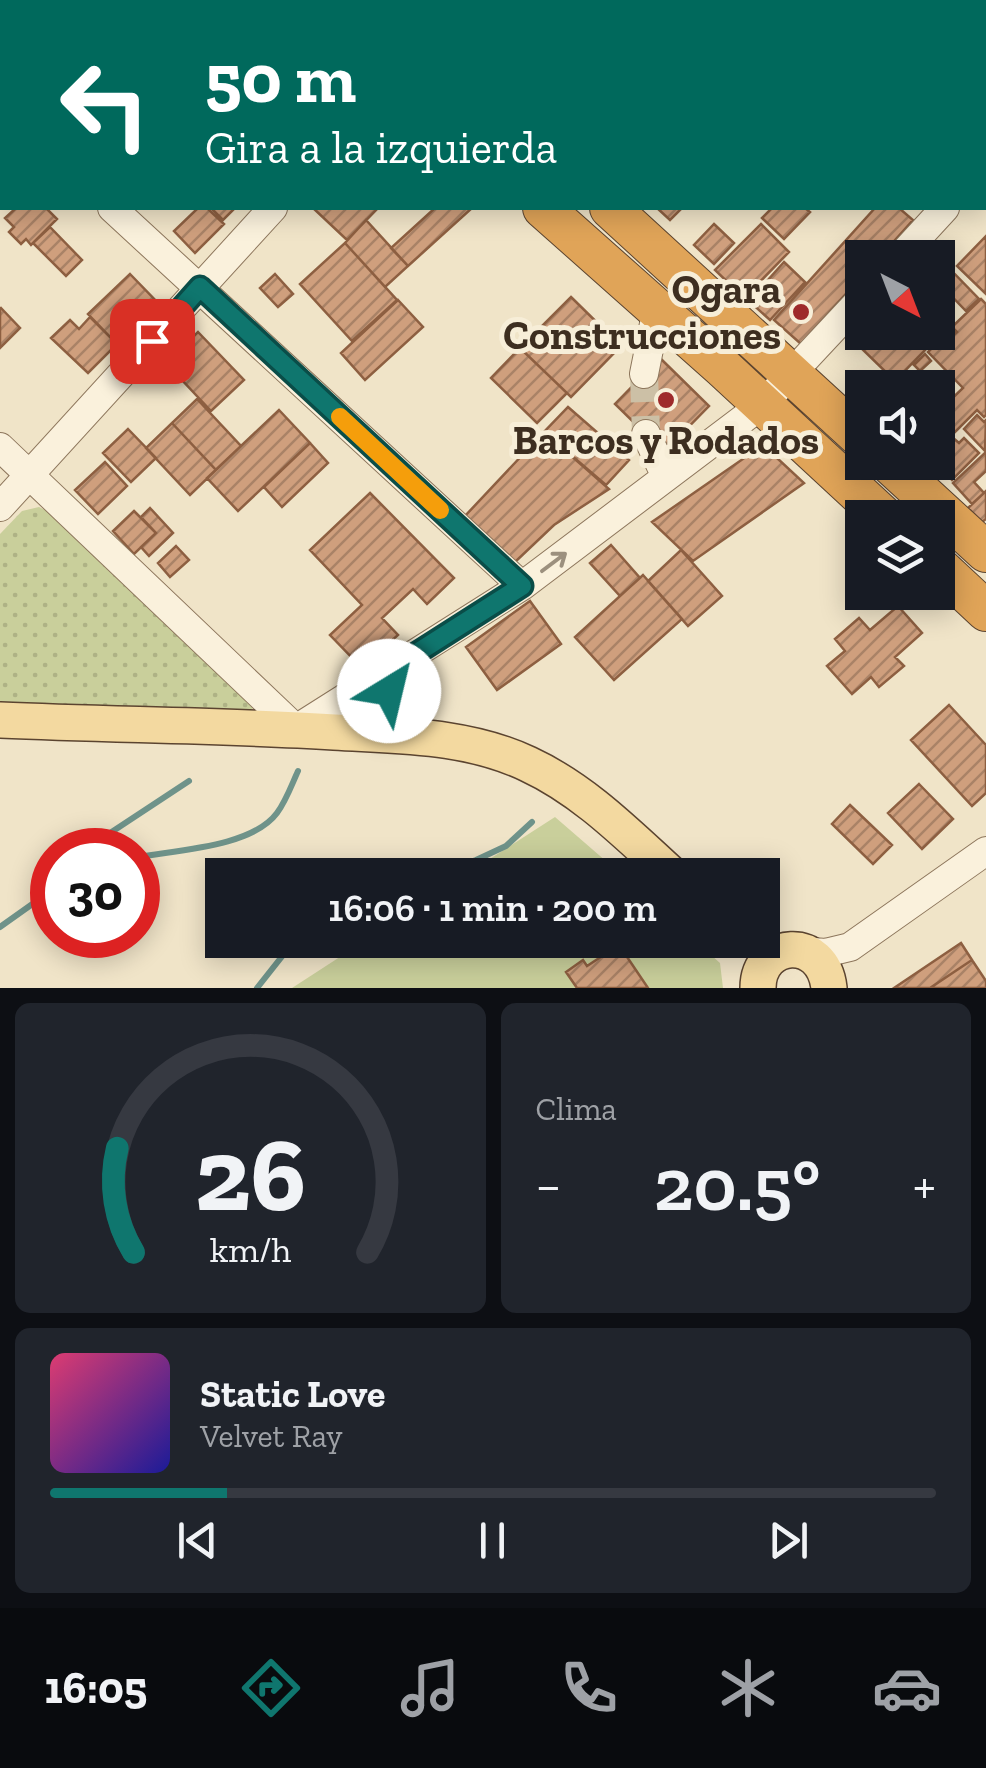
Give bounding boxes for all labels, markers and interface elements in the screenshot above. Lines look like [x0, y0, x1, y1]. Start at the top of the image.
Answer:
text: 50 m [205, 36, 356, 120]
icon: left [40, 40, 170, 170]
text: Gira a la izquierda [205, 121, 557, 175]
north arrow [845, 240, 955, 350]
map controls [845, 240, 955, 610]
place label: Ogara Construcciones [503, 265, 781, 359]
pin [110, 299, 195, 384]
marker: Ogara Construcciones [790, 301, 812, 323]
icon: arrive [125, 314, 180, 369]
button: sound [845, 370, 955, 480]
marker: Barcos y Rodados [655, 389, 677, 411]
place label: Barcos y Rodados [513, 416, 819, 464]
button: layers [845, 500, 955, 610]
one-way arrow [540, 552, 567, 573]
position arrow [337, 639, 441, 743]
speed limit sign: 30 [30, 828, 160, 958]
text: 16:06 · 1 min · 200 m [328, 885, 657, 931]
text: Clima [536, 1090, 617, 1128]
text: 26 [194, 1112, 306, 1237]
text: 20.5° [654, 1139, 820, 1229]
text: − [536, 1152, 561, 1218]
text: + [913, 1152, 936, 1218]
text: km/h [209, 1228, 291, 1271]
text: Static Love [200, 1371, 385, 1417]
text: Velvet Ray [200, 1417, 343, 1455]
icon: previous [170, 1513, 225, 1568]
icon: pause [465, 1513, 520, 1568]
icon: next [761, 1513, 816, 1568]
icon: directions [236, 1653, 306, 1723]
icon: music [395, 1653, 465, 1723]
icon: phone [554, 1653, 624, 1723]
icon: climate [713, 1653, 783, 1723]
icon: car [872, 1653, 942, 1723]
text: 16:05 [44, 1661, 147, 1715]

